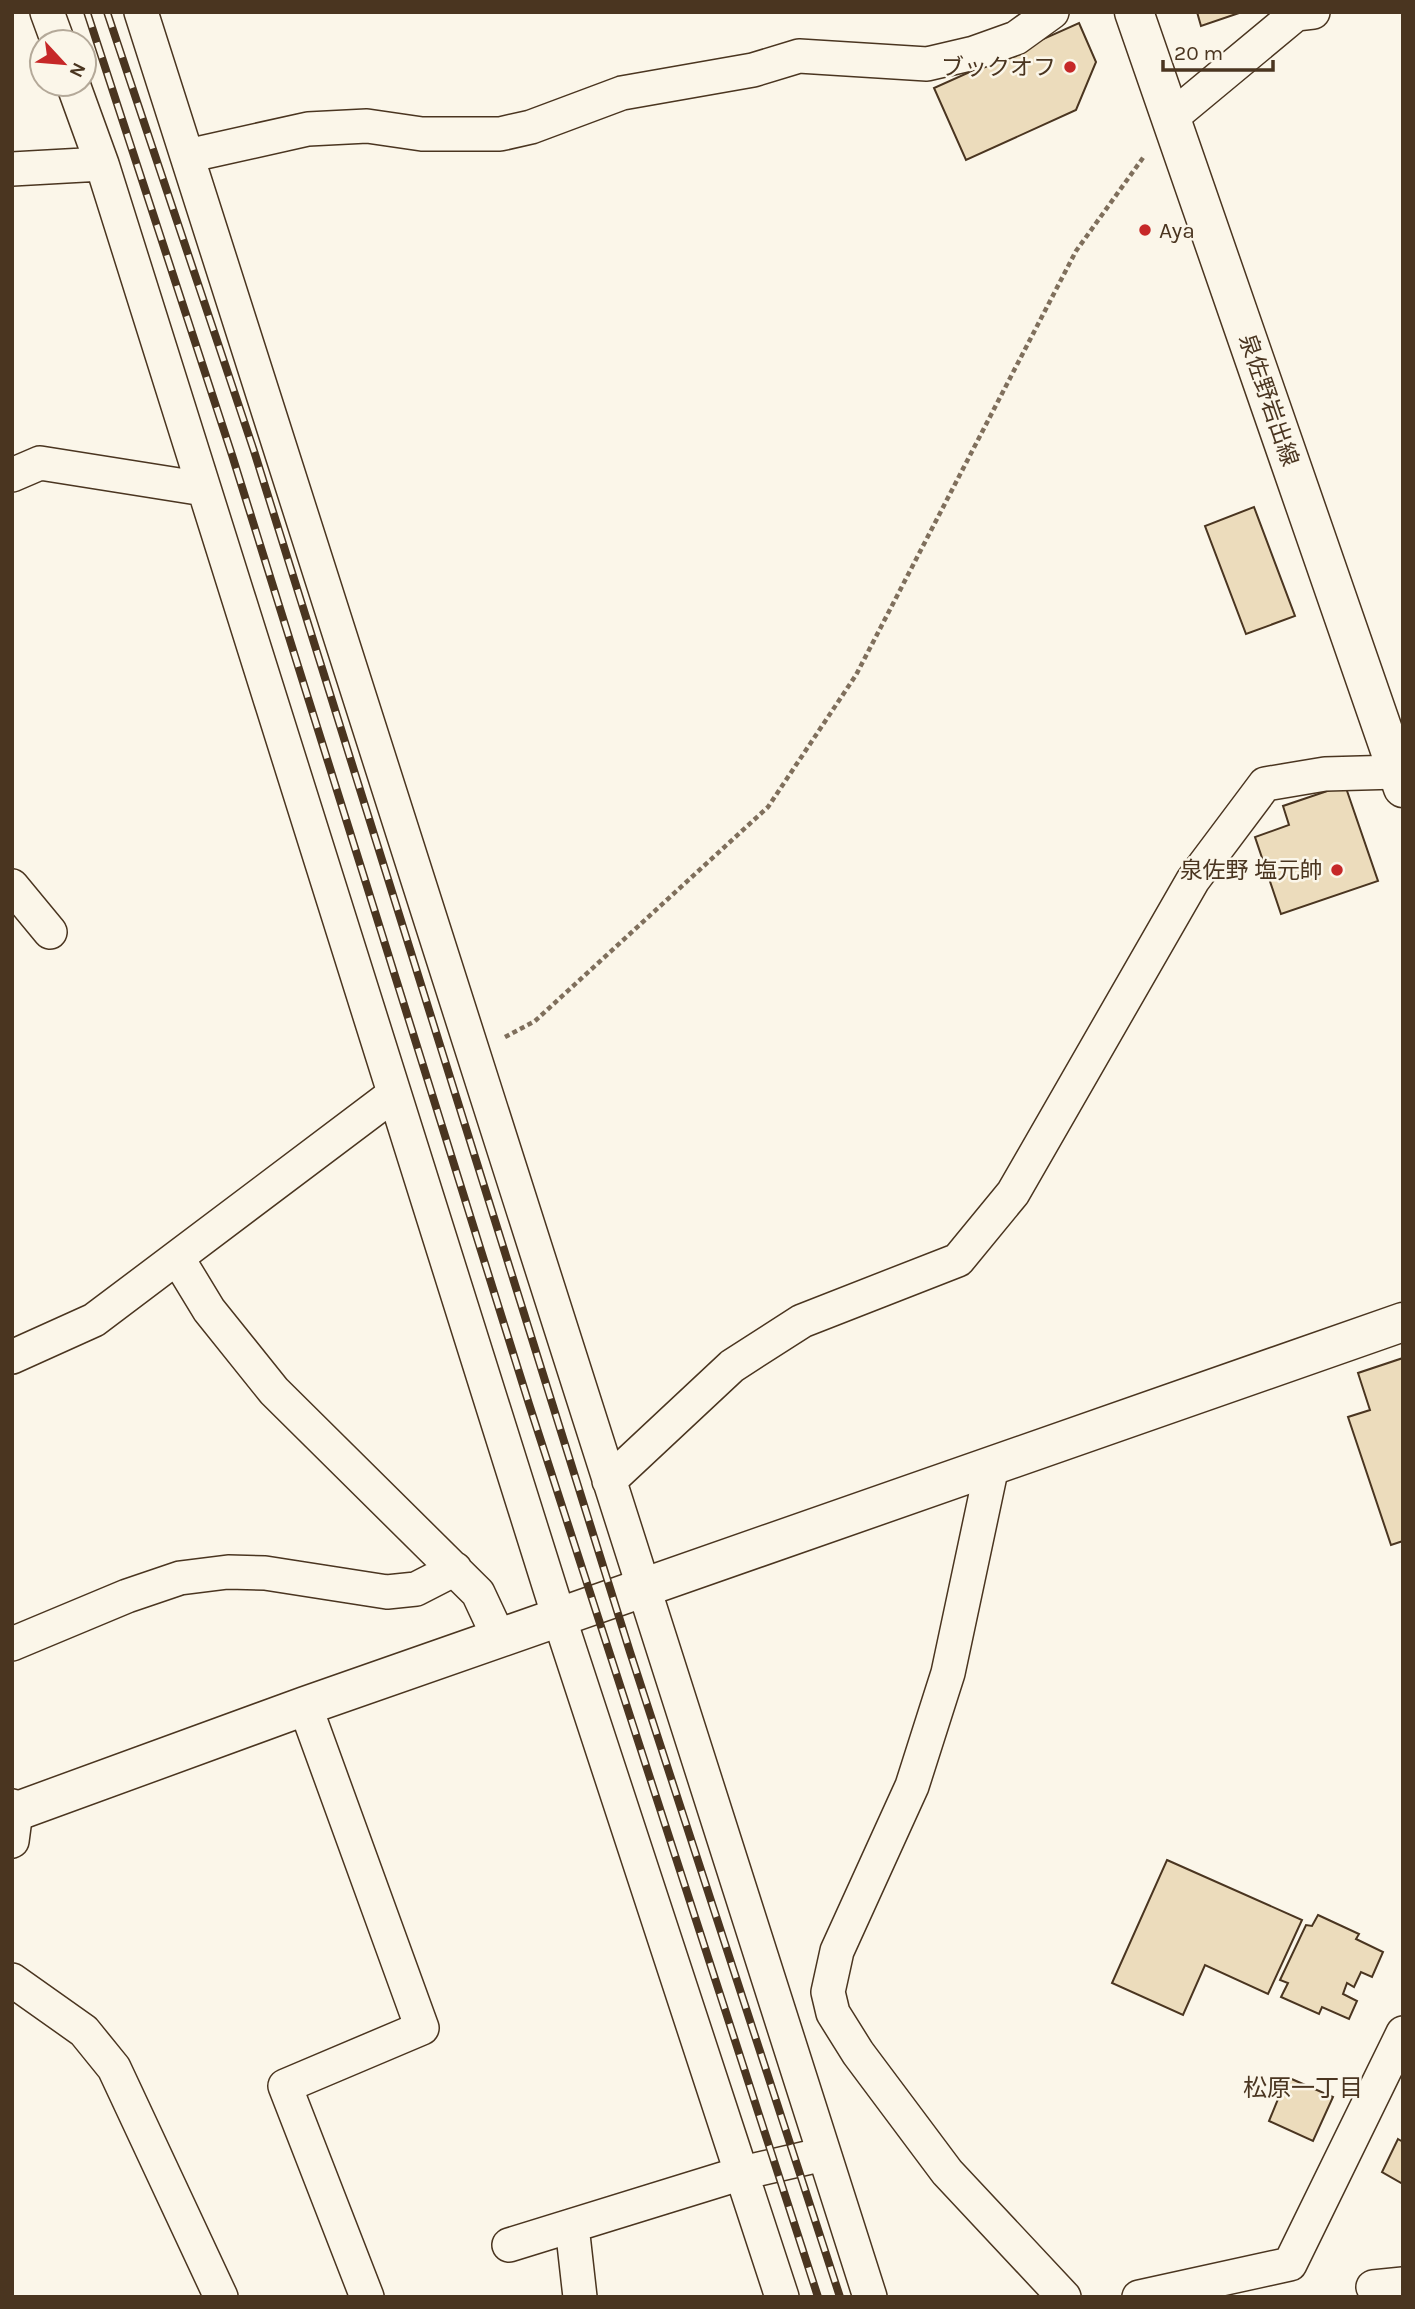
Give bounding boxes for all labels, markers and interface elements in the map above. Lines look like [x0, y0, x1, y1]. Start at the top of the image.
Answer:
north arrow [28, 28, 98, 98]
scale bar [1163, 28, 1273, 72]
text: 20 m [1174, 41, 1223, 65]
place label: ブックオフ [941, 54, 1056, 81]
text: N [65, 59, 90, 81]
marker: ブックオフ [1062, 59, 1078, 75]
place label: Aya [1159, 217, 1195, 244]
marker: Aya [1137, 222, 1153, 238]
street label: 泉佐野岩出線 [1233, 331, 1304, 470]
place label: 泉佐野 塩元帥 [1180, 857, 1323, 884]
marker: 泉佐野 塩元帥 [1329, 862, 1345, 878]
district label: 松原一丁目 [1243, 2074, 1363, 2102]

